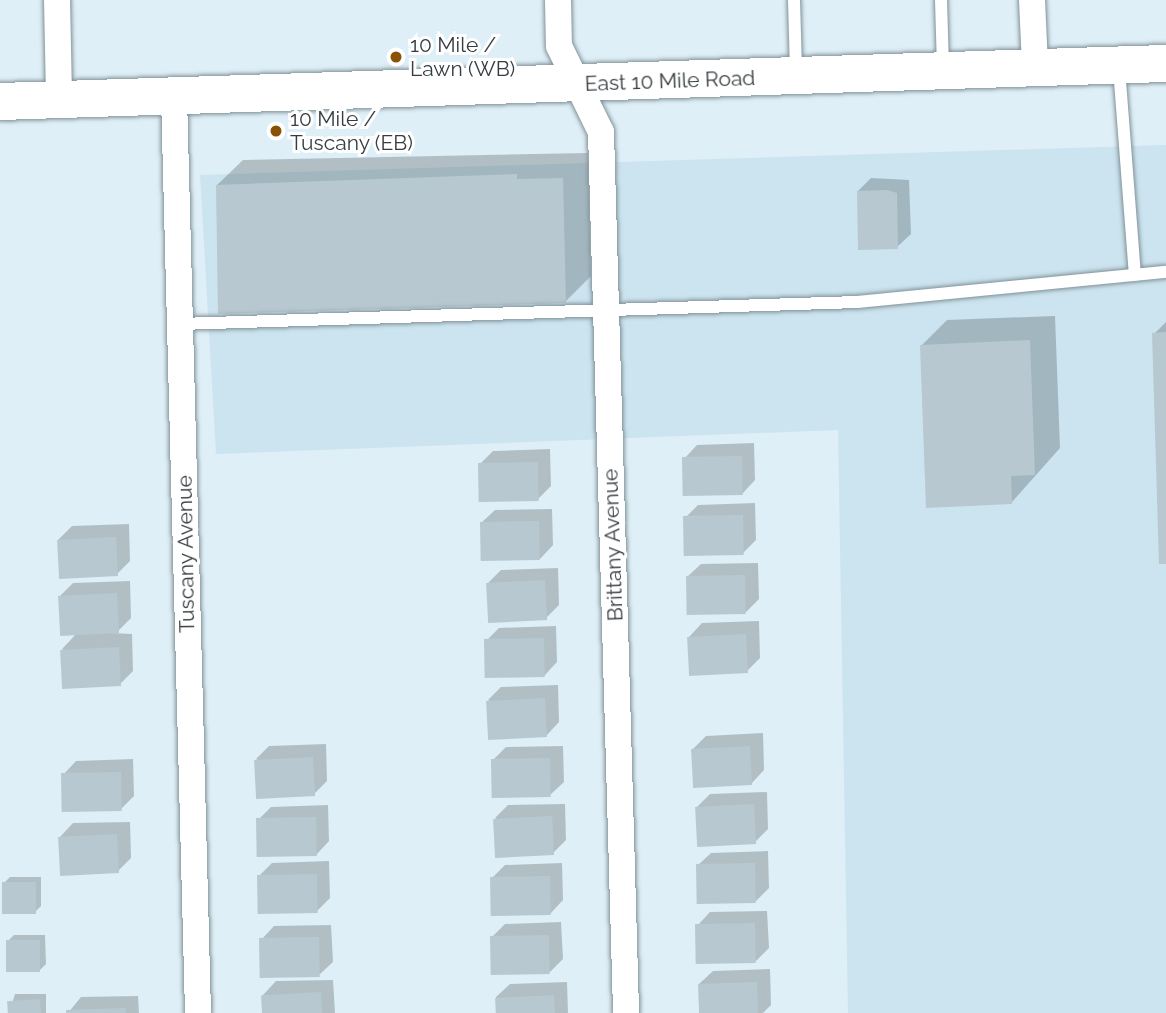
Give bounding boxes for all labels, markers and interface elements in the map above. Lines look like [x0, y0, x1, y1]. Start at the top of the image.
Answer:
place label: 10 Mile / Lawn (WB) [410, 32, 515, 82]
marker: 10 Mile / Lawn (WB) [388, 49, 404, 65]
street label: East 10 Mile Road [584, 65, 756, 97]
place label: 10 Mile / Tuscany (EB) [290, 106, 413, 156]
marker: 10 Mile / Tuscany (EB) [268, 123, 284, 139]
street label: Brittany Avenue [598, 468, 628, 622]
street label: Tuscany Avenue [172, 474, 200, 634]

